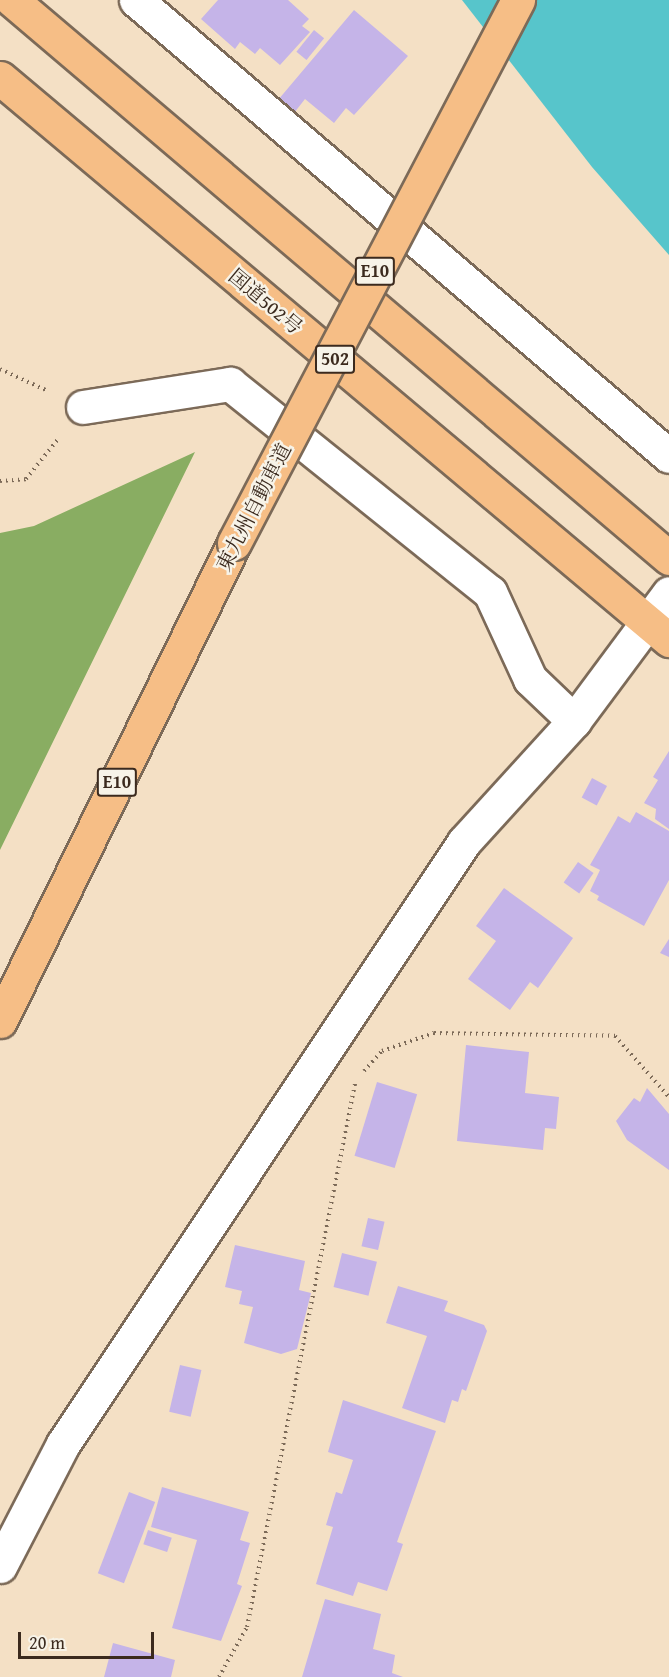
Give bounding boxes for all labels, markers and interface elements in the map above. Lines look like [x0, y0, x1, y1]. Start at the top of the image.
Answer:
road number: E10 [354, 256, 396, 286]
street label: 国道502号 [224, 263, 308, 339]
road number: 502 [314, 344, 356, 374]
street label: 東九州自動車道 [211, 439, 295, 575]
road number: E10 [96, 767, 138, 797]
scale bar [21, 1620, 158, 1658]
text: 20 m [29, 1629, 65, 1656]

